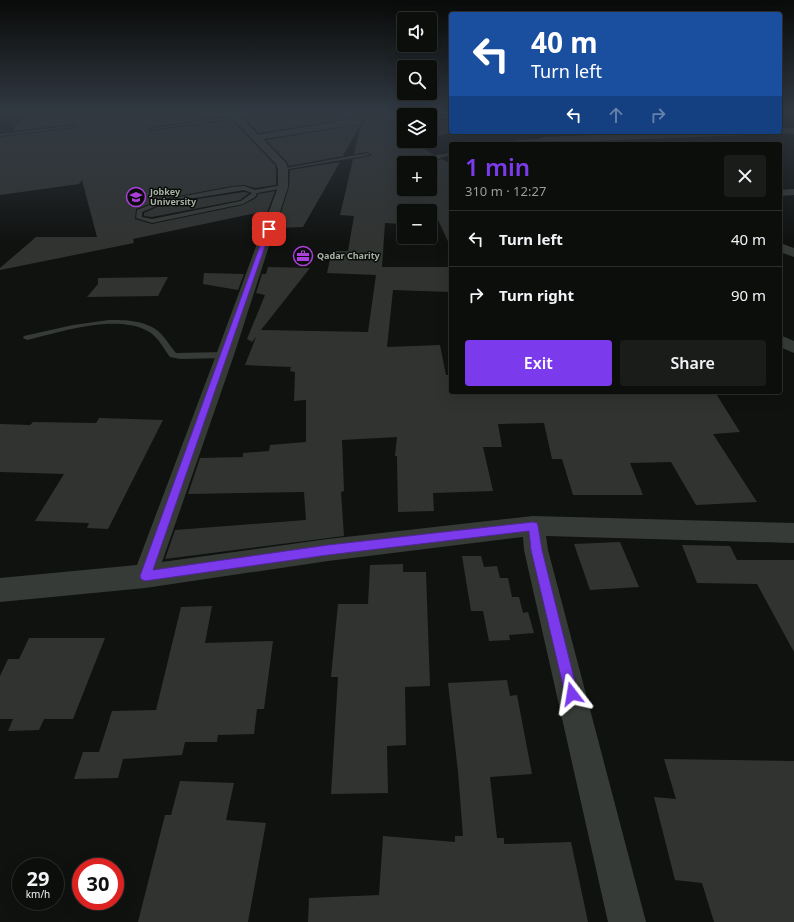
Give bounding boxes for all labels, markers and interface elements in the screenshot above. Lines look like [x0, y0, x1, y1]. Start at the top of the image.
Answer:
map controls [397, 12, 437, 244]
button: sound [397, 12, 437, 52]
text: 40 m [531, 23, 598, 61]
icon: left [465, 28, 517, 80]
text: Turn left [531, 59, 602, 83]
button: search [397, 60, 437, 100]
icon: left [563, 104, 585, 126]
icon: ahead [605, 104, 627, 126]
icon: right [647, 104, 669, 126]
button: layers [397, 108, 437, 148]
text: 1 min [465, 150, 530, 183]
button: close [724, 155, 766, 197]
button: + [397, 156, 437, 196]
text: 310 m · 12:27 [465, 182, 546, 200]
place label: Jobkey University [149, 185, 197, 208]
school or university icon: Jobkey University [125, 186, 147, 208]
button: − [397, 204, 437, 244]
pin [252, 212, 286, 246]
icon: arrive [258, 218, 280, 240]
icon: left [465, 228, 487, 250]
text: Turn left [499, 229, 563, 249]
text: 40 m [731, 229, 766, 249]
office icon: Qadar Charity [292, 245, 314, 267]
place label: Qadar Charity [317, 249, 381, 262]
icon: right [465, 284, 487, 306]
text: Turn right [499, 285, 574, 305]
text: 90 m [731, 285, 766, 305]
button: Exit [465, 340, 612, 386]
button: Share [620, 340, 766, 386]
position arrow [551, 673, 593, 715]
speed limit sign: 30 [72, 858, 124, 910]
text: 29 [27, 865, 49, 892]
text: km/h [26, 887, 50, 901]

